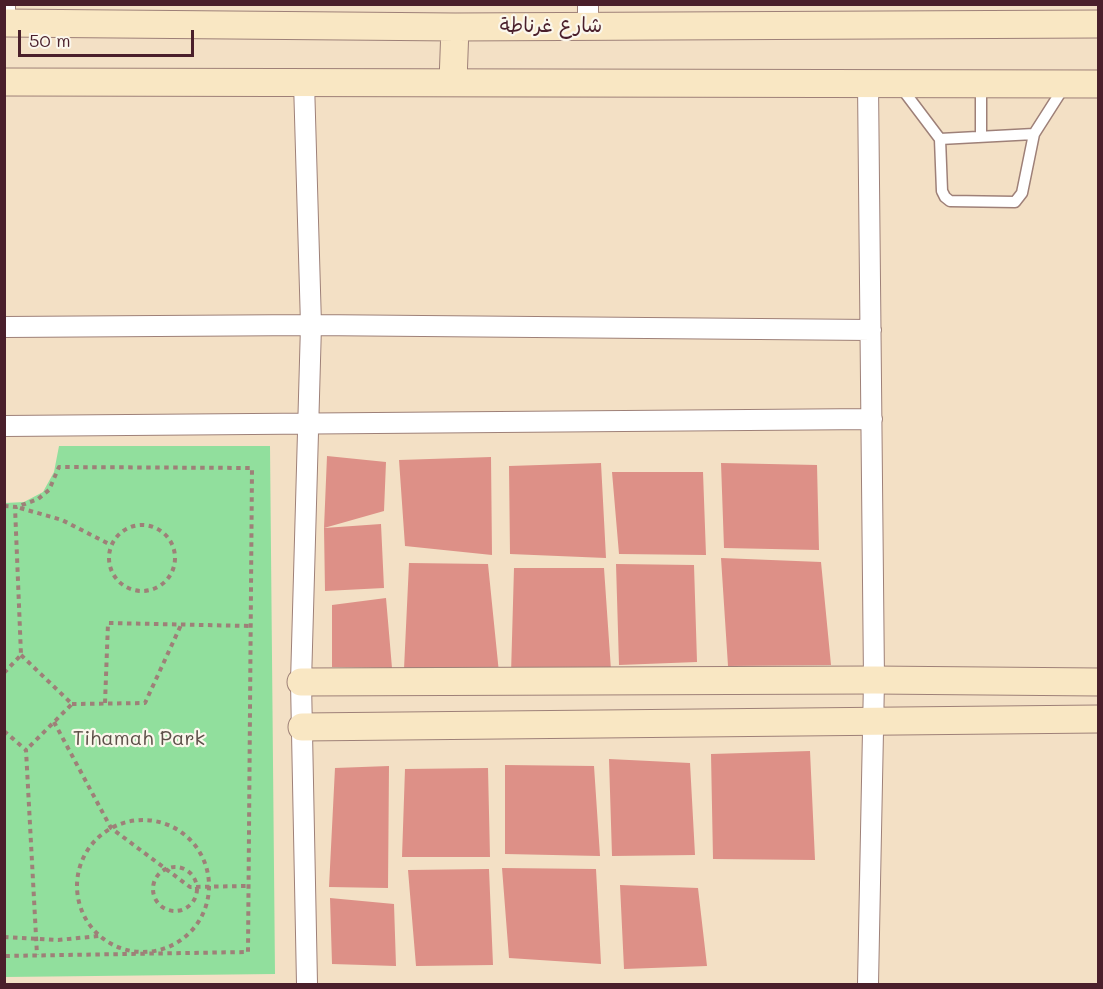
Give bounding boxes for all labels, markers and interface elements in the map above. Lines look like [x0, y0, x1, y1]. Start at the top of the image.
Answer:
street label: شارع غرناطة [500, 14, 602, 38]
scale bar [21, 18, 196, 56]
text: 50 m [29, 28, 71, 52]
park label: Tihamah Park [73, 727, 205, 751]

